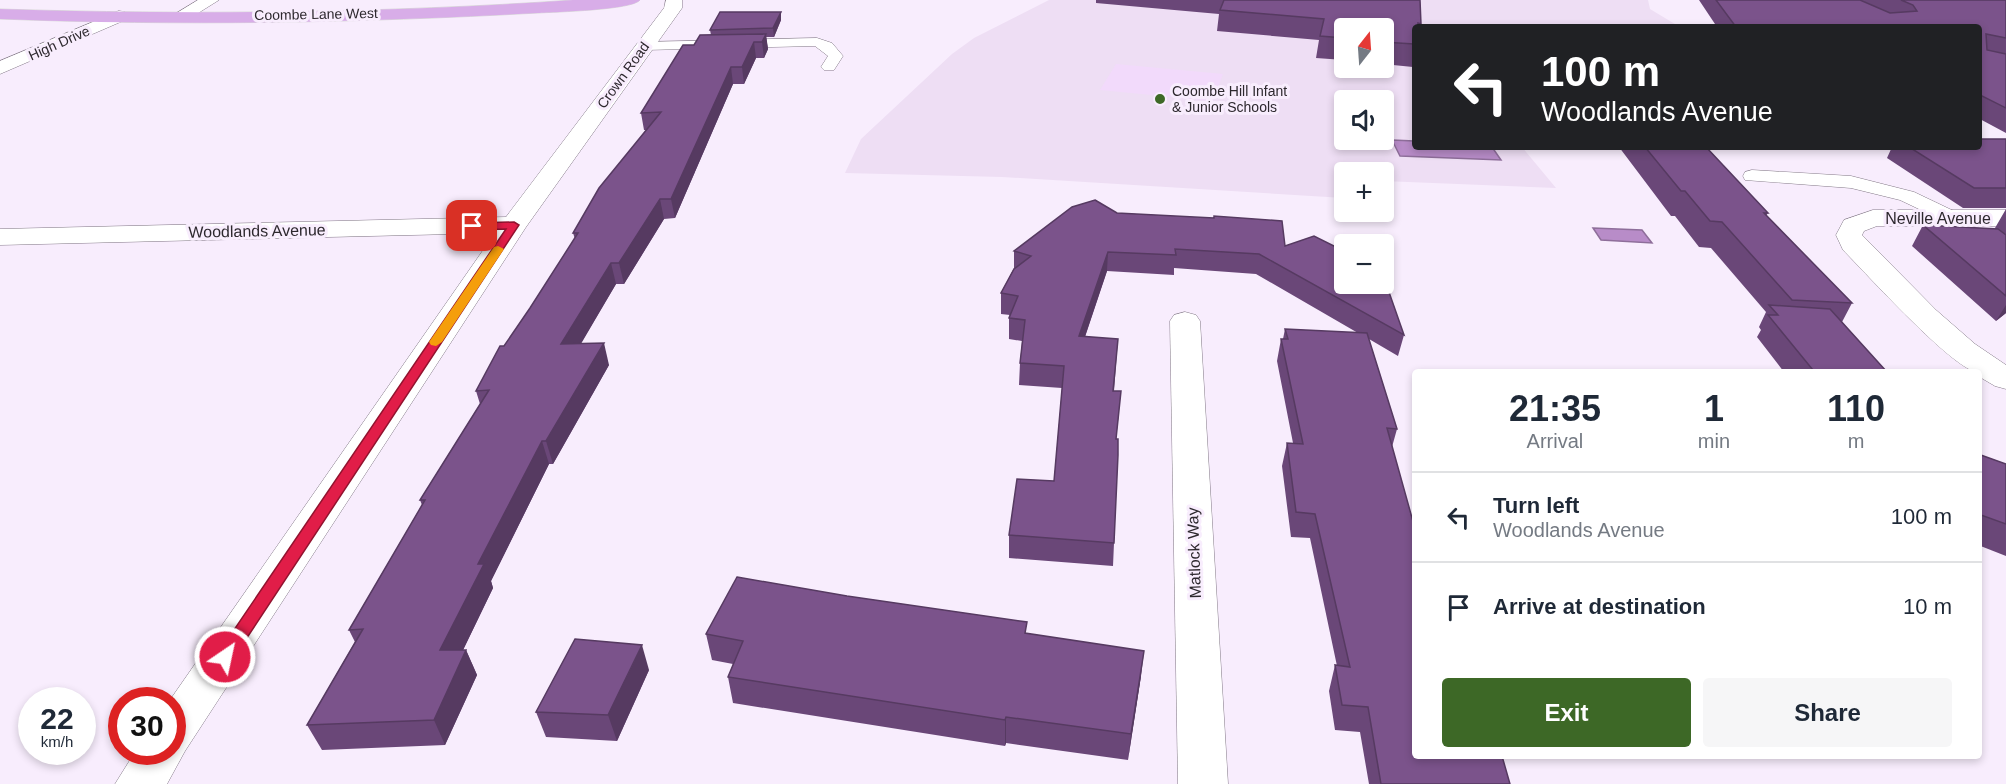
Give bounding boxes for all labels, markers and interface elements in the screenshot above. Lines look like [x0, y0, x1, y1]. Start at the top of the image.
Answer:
street label: Coombe Lane West [254, 5, 378, 23]
north arrow [1334, 18, 1394, 78]
map controls [1334, 18, 1394, 294]
street label: High Drive [26, 22, 92, 64]
street label: Crown Road [594, 39, 652, 111]
icon: left [1442, 48, 1520, 126]
text: 100 m [1541, 48, 1660, 95]
place label: Coombe Hill Infant & Junior Schools [1172, 83, 1287, 115]
button: sound [1334, 90, 1394, 150]
marker: Coombe Hill Infant & Junior Schools [1153, 92, 1167, 106]
text: Woodlands Avenue [1541, 97, 1773, 127]
button: + [1334, 162, 1394, 222]
pin [446, 200, 497, 251]
icon: arrive [455, 209, 488, 242]
street label: Neville Avenue [1885, 210, 1991, 227]
street label: Woodlands Avenue [188, 221, 326, 241]
button: − [1334, 234, 1394, 294]
text: 21:35 [1509, 388, 1601, 429]
text: 1 [1704, 388, 1724, 429]
text: 110 [1827, 388, 1885, 429]
text: Arrival [1527, 430, 1583, 452]
text: min [1698, 430, 1730, 452]
text: m [1848, 430, 1864, 452]
text: Turn left [1493, 493, 1579, 518]
icon: left [1442, 501, 1475, 534]
text: 100 m [1891, 504, 1952, 529]
street label: Matlock Way [1184, 507, 1204, 599]
text: Woodlands Avenue [1493, 519, 1665, 541]
icon: arrive [1442, 591, 1475, 624]
text: Arrive at destination [1493, 594, 1706, 619]
text: 10 m [1903, 594, 1952, 619]
position arrow [193, 625, 257, 689]
button: Exit [1442, 678, 1691, 747]
button: Share [1703, 678, 1952, 747]
speed limit sign: 30 [108, 687, 186, 765]
text: 22 [40, 702, 74, 735]
text: km/h [41, 733, 73, 750]

